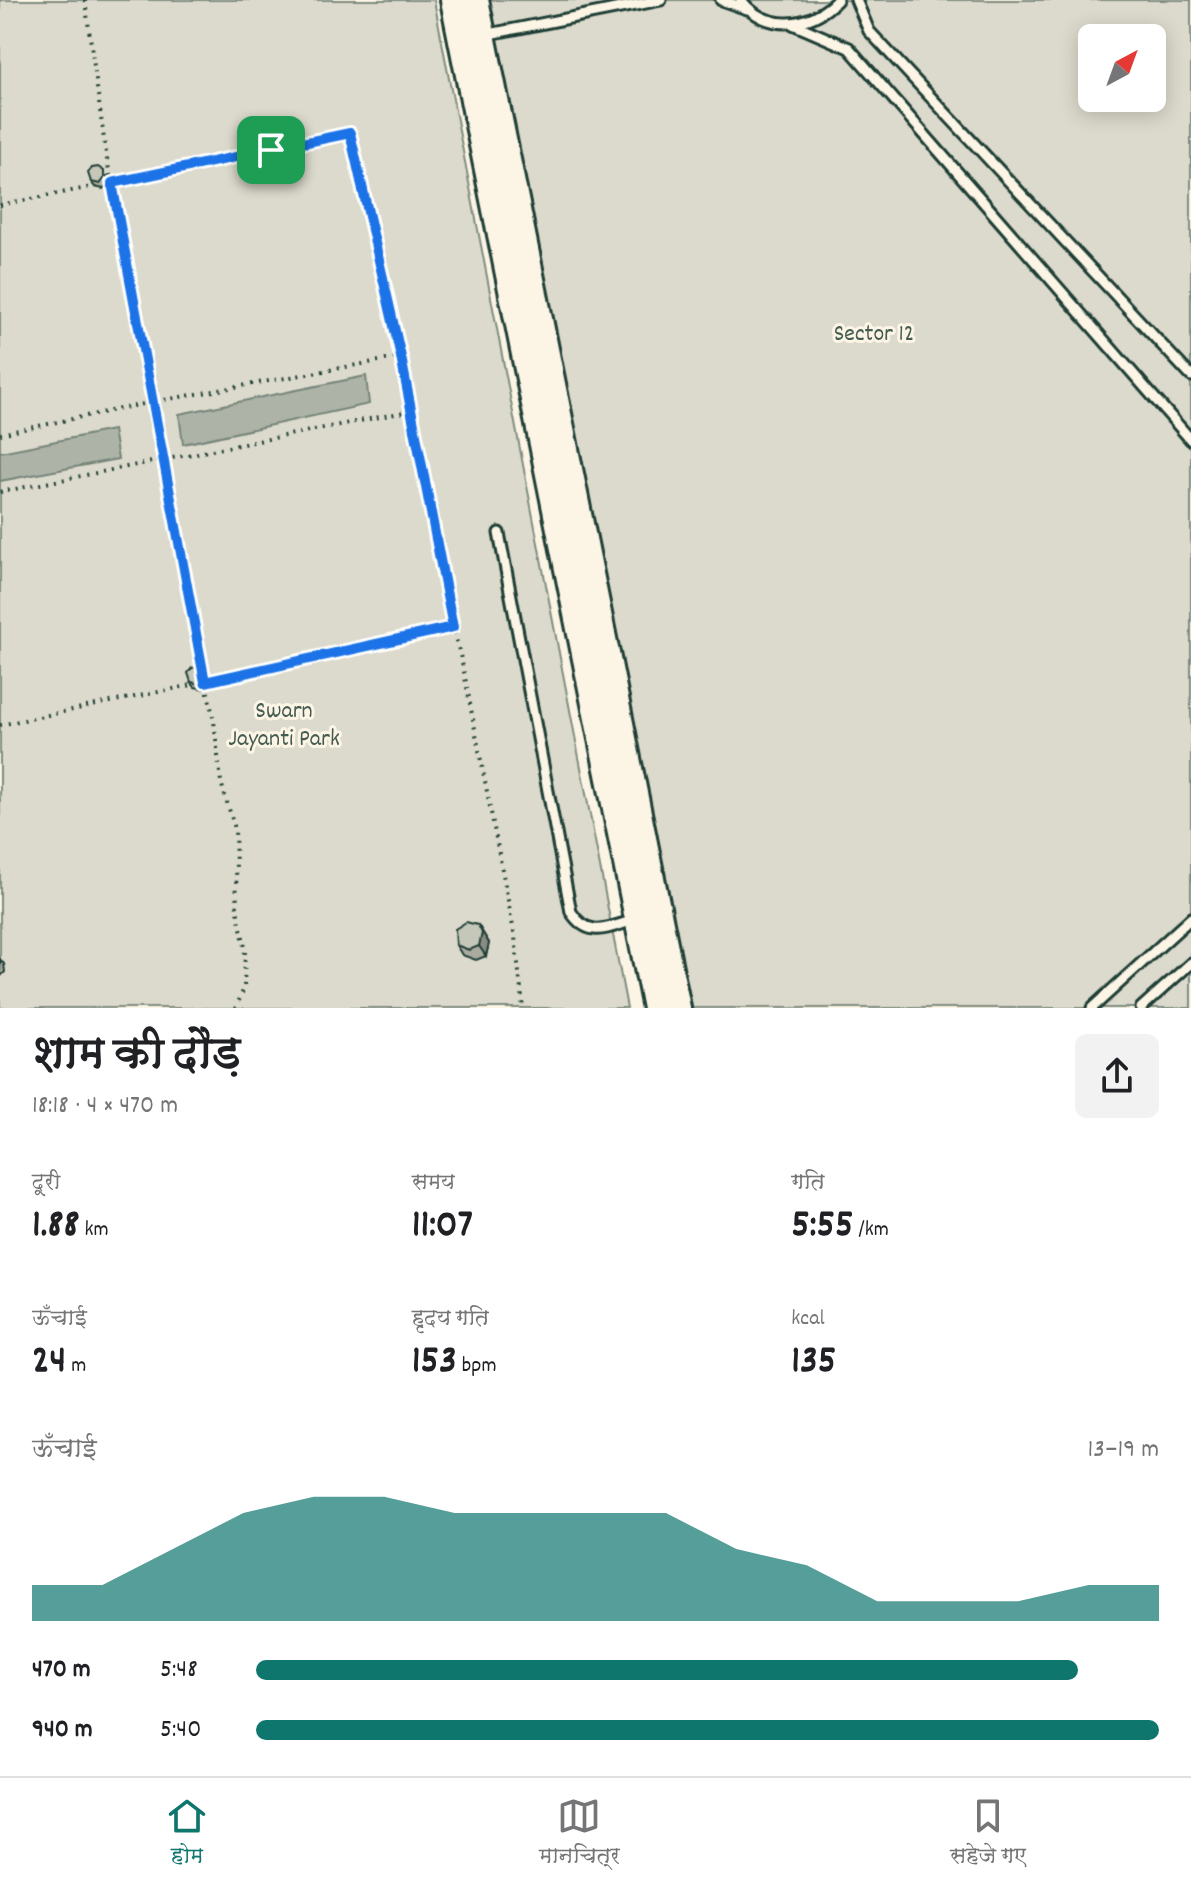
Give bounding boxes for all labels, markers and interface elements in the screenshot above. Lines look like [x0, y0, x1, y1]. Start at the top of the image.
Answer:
north arrow [1078, 24, 1166, 112]
map controls [1078, 24, 1166, 112]
pin [237, 116, 305, 184]
icon: arrive [249, 128, 293, 172]
park label: Sector 12 [834, 318, 914, 352]
park label: Swarn Jayanti Park [228, 695, 340, 757]
text: शाम की दौड़ [32, 1026, 240, 1089]
button: share [1075, 1034, 1159, 1118]
text: 18:18 · 4 × 470 m [32, 1088, 178, 1125]
text: दूरी [32, 1168, 60, 1199]
text: समय [412, 1168, 455, 1199]
text: गति [791, 1168, 824, 1199]
text: 1.88 [32, 1199, 79, 1256]
text: 11:07 [412, 1199, 473, 1256]
text: 5:55 [791, 1199, 854, 1256]
text: km [79, 1215, 109, 1246]
text: /km [854, 1215, 889, 1246]
text: ऊँचाई [32, 1304, 87, 1335]
text: हृदय गति [412, 1304, 489, 1335]
text: kcal [791, 1304, 825, 1335]
text: 24 [32, 1335, 66, 1392]
text: 153 [412, 1335, 457, 1392]
text: 135 [791, 1335, 836, 1392]
text: m [66, 1351, 86, 1382]
text: bpm [457, 1351, 497, 1382]
text: ऊँचाई [32, 1432, 97, 1469]
text: 13–19 m [1087, 1432, 1159, 1469]
text: 470 m [32, 1652, 91, 1689]
text: 5:48 [160, 1652, 198, 1689]
text: 940 m [32, 1712, 93, 1749]
text: 5:40 [160, 1712, 201, 1749]
tab: होम [165, 1794, 209, 1873]
tab: मानचित्र [539, 1794, 620, 1873]
tab: सहेजे गए [950, 1794, 1026, 1873]

